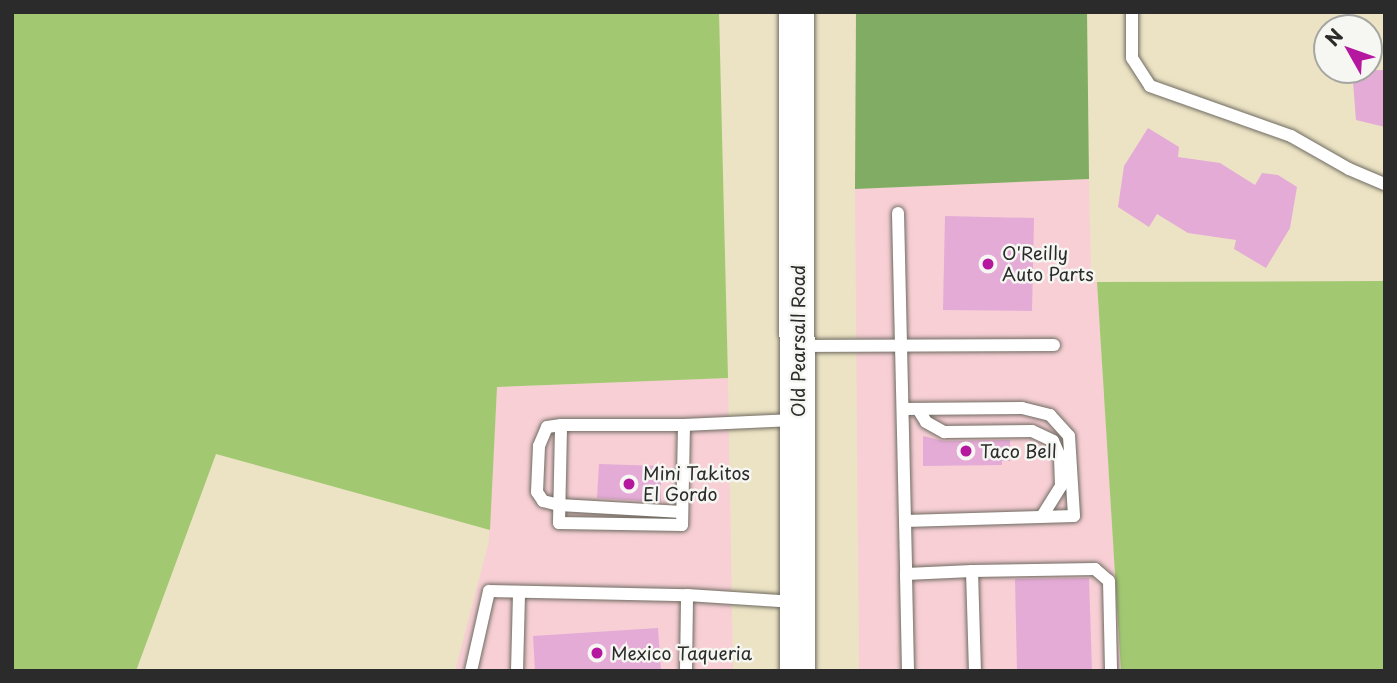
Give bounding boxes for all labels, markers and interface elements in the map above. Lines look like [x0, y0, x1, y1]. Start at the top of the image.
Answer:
north arrow [1313, 14, 1383, 84]
text: N [1318, 22, 1349, 52]
place label: O'Reilly Auto Parts [1002, 243, 1096, 286]
marker: O'Reilly Auto Parts [980, 256, 996, 272]
street label: Old Pearsall Road [787, 263, 809, 419]
place label: Taco Bell [980, 440, 1059, 462]
marker: Taco Bell [958, 443, 974, 459]
place label: Mini Takitos El Gordo [643, 463, 749, 505]
marker: Mini Takitos El Gordo [621, 476, 637, 492]
place label: Mexico Taqueria [611, 642, 752, 664]
marker: Mexico Taqueria [589, 645, 605, 661]

